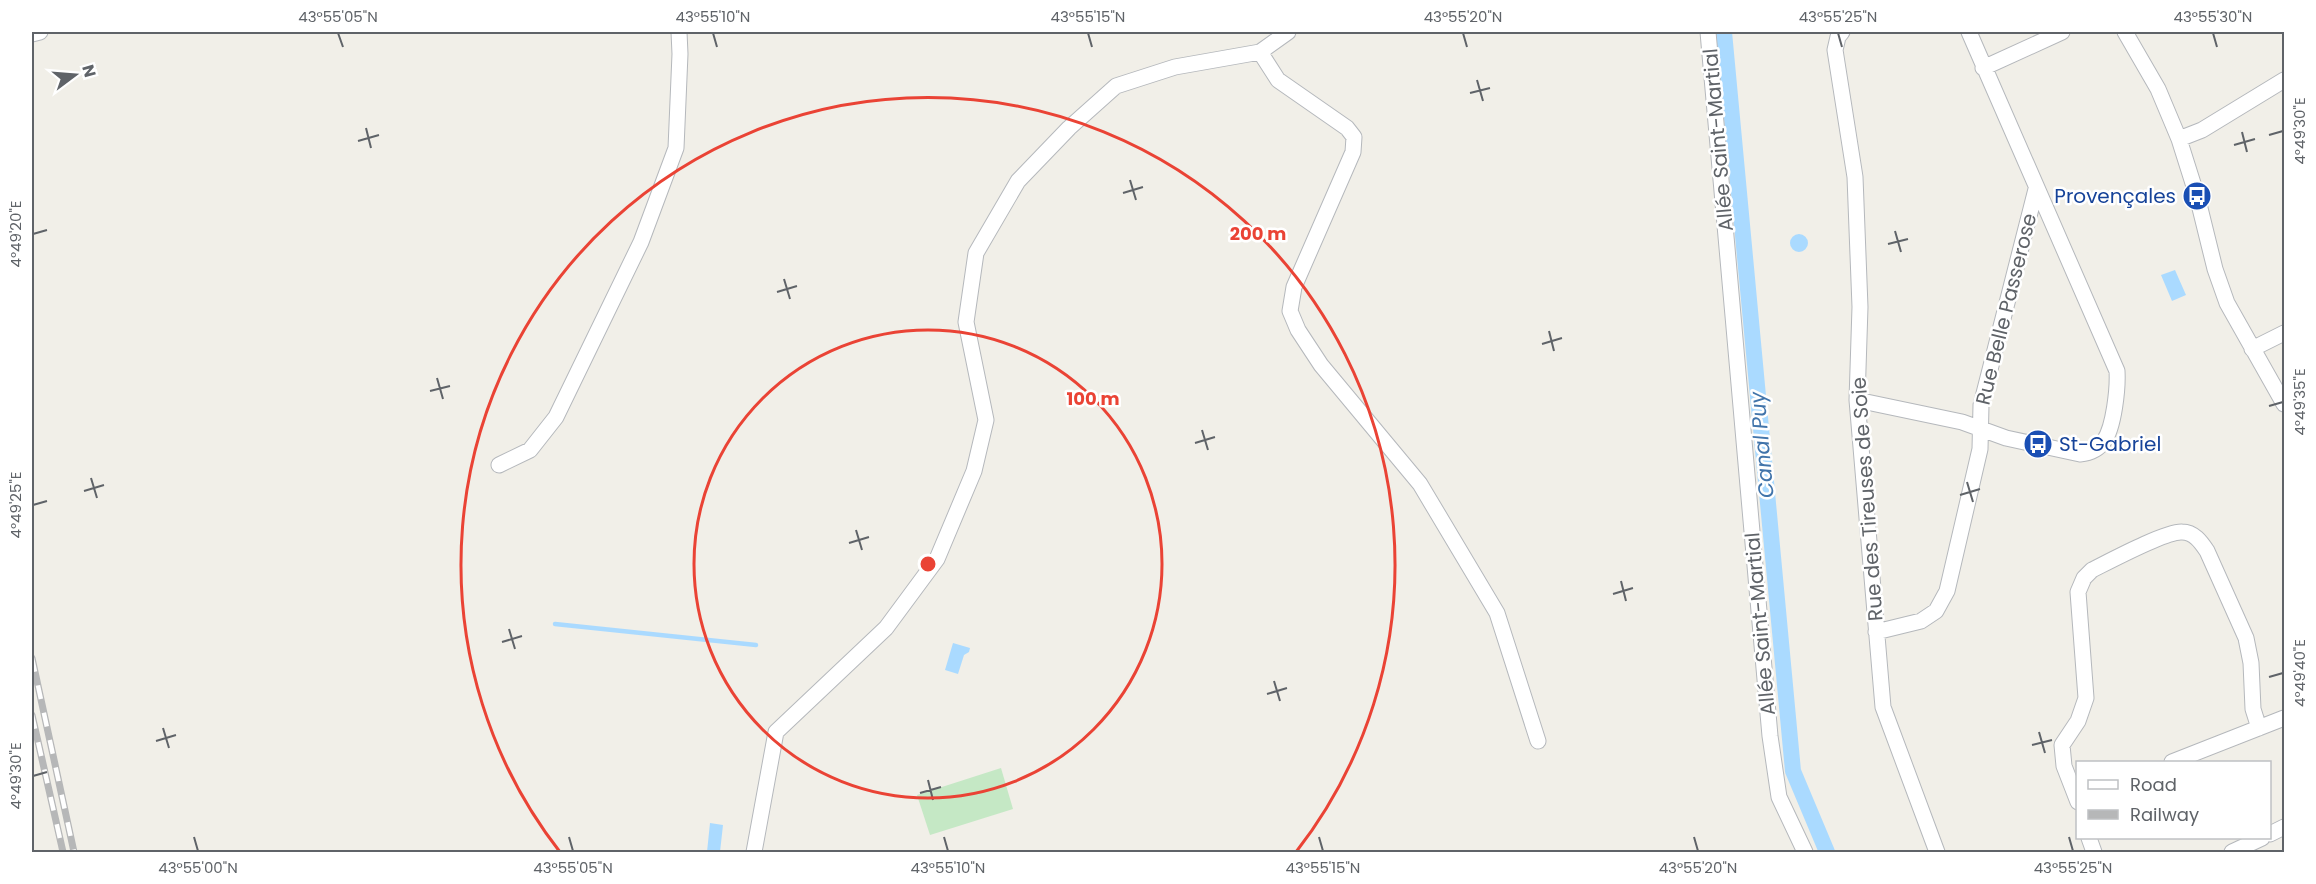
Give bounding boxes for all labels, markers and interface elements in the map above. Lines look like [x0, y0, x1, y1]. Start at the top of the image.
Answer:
text: 43°55'05"N [298, 6, 378, 27]
text: 43°55'10"N [676, 6, 750, 27]
text: 43°55'15"N [1051, 6, 1125, 27]
text: 43°55'20"N [1424, 6, 1502, 27]
text: 43°55'25"N [1799, 6, 1877, 27]
text: 43°55'30"N [2174, 6, 2252, 27]
north arrow [45, 45, 105, 105]
street label: Allée Saint-Martial [1696, 47, 1740, 233]
text: N [76, 62, 102, 80]
text: 4°49'30"E [2289, 97, 2310, 165]
bus stop icon: Provençales [2181, 180, 2213, 212]
place label: Provençales [2054, 182, 2176, 210]
text: 4°49'20"E [5, 201, 26, 267]
street label: Rue Belle Passerose [1969, 210, 2043, 408]
text: 200 m [1230, 221, 1286, 246]
text: 4°49'35"E [2289, 368, 2310, 436]
street label: Rue des Tireuses de Soie [1845, 376, 1889, 622]
text: 100 m [1066, 386, 1120, 411]
water label: Canal Puy [1742, 389, 1781, 500]
bus stop icon: St-Gabriel [2022, 428, 2054, 460]
place label: St-Gabriel [2059, 430, 2161, 458]
text: 4°49'25"E [5, 472, 26, 538]
street label: Allée Saint-Martial [1738, 531, 1782, 717]
centre of rings [918, 554, 938, 574]
text: 4°49'40"E [2289, 639, 2310, 707]
text: 4°49'30"E [5, 742, 26, 810]
legend [2076, 761, 2271, 839]
text: Road [2130, 772, 2177, 797]
text: Railway [2130, 802, 2199, 827]
text: 43°55'00"N [158, 857, 238, 878]
text: 43°55'05"N [533, 857, 613, 878]
text: 43°55'10"N [911, 857, 985, 878]
text: 43°55'15"N [1286, 857, 1360, 878]
text: 43°55'20"N [1659, 857, 1737, 878]
text: 43°55'25"N [2034, 857, 2112, 878]

